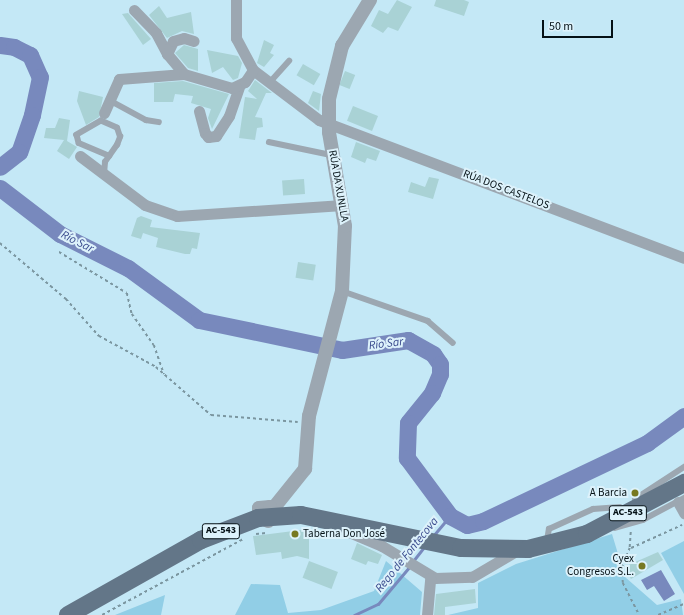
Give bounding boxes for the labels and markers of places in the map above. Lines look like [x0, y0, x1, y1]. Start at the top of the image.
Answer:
place label: A Barcia [590, 486, 627, 500]
marker: A Barcia [630, 488, 640, 498]
place label: Taberna Don José [303, 527, 385, 541]
marker: Taberna Don José [290, 529, 300, 539]
place label: Cyex Congresos S.L. [567, 553, 634, 579]
marker: Cyex Congresos S.L. [637, 561, 647, 571]

